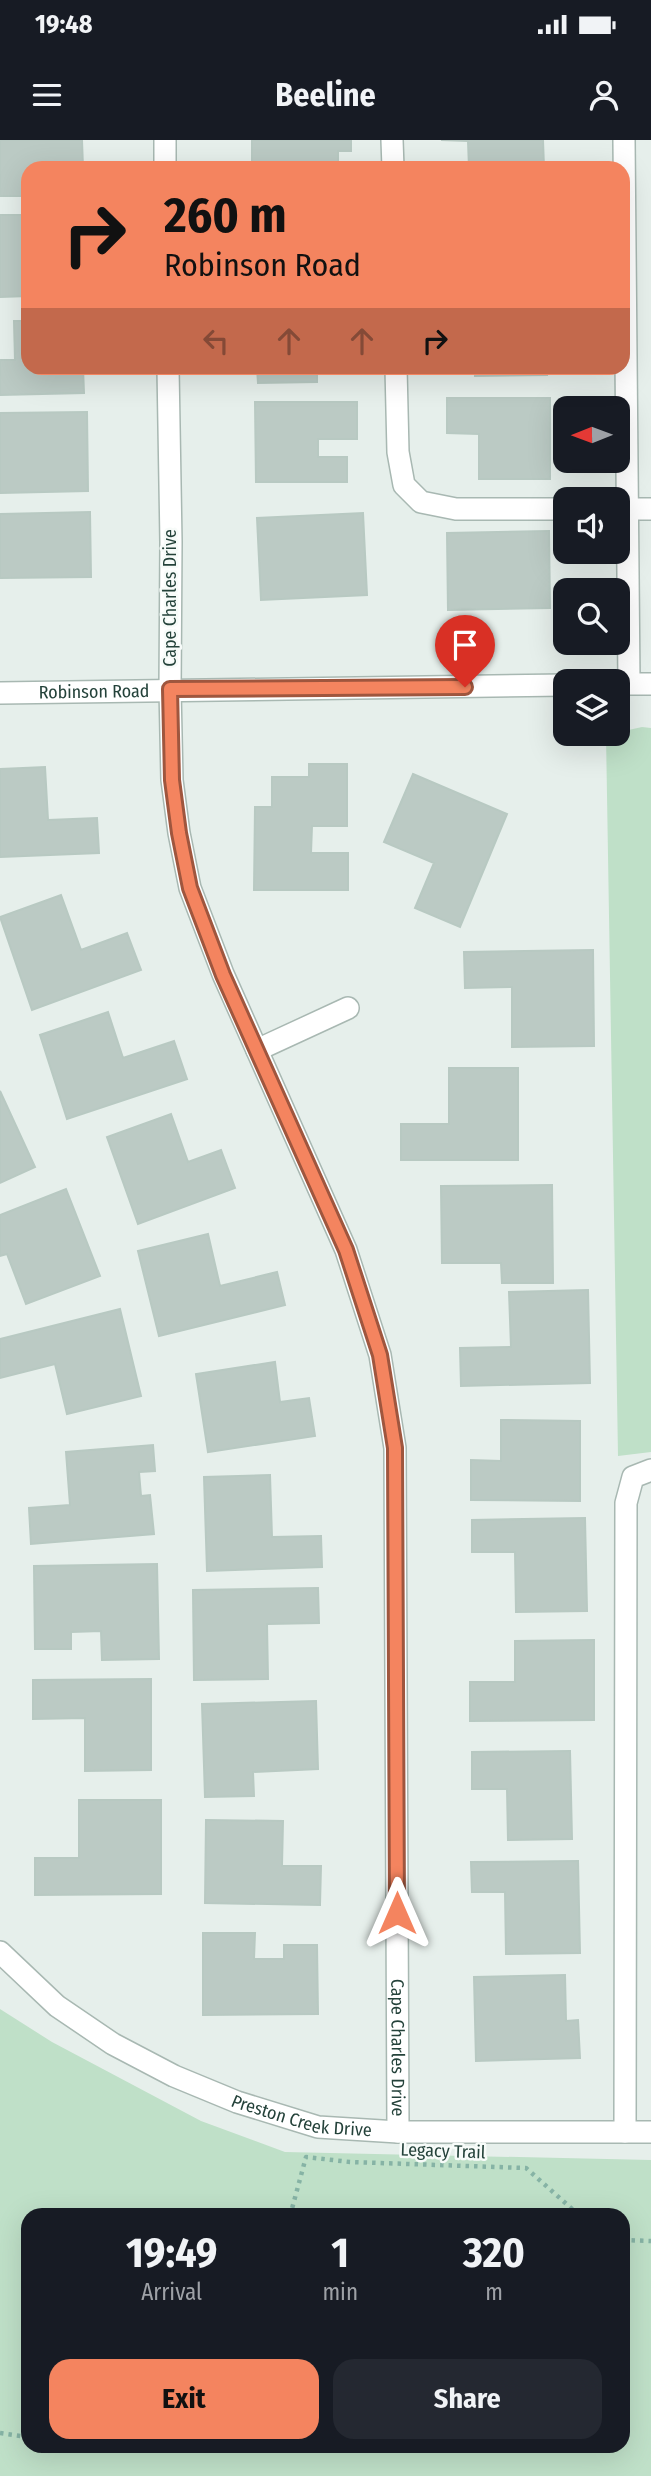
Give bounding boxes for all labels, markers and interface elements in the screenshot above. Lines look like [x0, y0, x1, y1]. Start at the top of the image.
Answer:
text: 19:48 [35, 9, 92, 40]
icon: menu [28, 76, 66, 114]
text: Beeline [275, 76, 376, 114]
icon: person [585, 76, 623, 114]
text: 260 m [164, 186, 287, 245]
icon: right [49, 189, 140, 280]
text: Robinson Road [164, 246, 361, 284]
icon: left [197, 322, 235, 360]
icon: ahead [270, 322, 308, 360]
icon: ahead [343, 322, 381, 360]
icon: right [416, 322, 454, 360]
north arrow [553, 396, 630, 472]
map controls [553, 396, 630, 746]
button: sound [553, 487, 630, 564]
street label: Cape Charles Drive [159, 529, 181, 667]
button: search [553, 578, 630, 655]
pin [435, 615, 495, 687]
icon: arrive [446, 626, 484, 664]
button: layers [553, 669, 630, 746]
street label: Robinson Road [38, 680, 150, 703]
position arrow [360, 1876, 434, 1950]
street label: Cape Charles Drive [386, 1979, 409, 2117]
street label: Preston Creek Drive [228, 2090, 372, 2141]
street label: Legacy Trail [400, 2139, 486, 2163]
text: 19:49 [126, 2228, 217, 2278]
text: 1 [331, 2228, 349, 2278]
text: 320 [463, 2228, 525, 2278]
text: Arrival [141, 2278, 202, 2306]
text: min [322, 2278, 358, 2306]
text: m [485, 2278, 503, 2306]
button: Exit [49, 2359, 319, 2439]
button: Share [333, 2359, 602, 2439]

